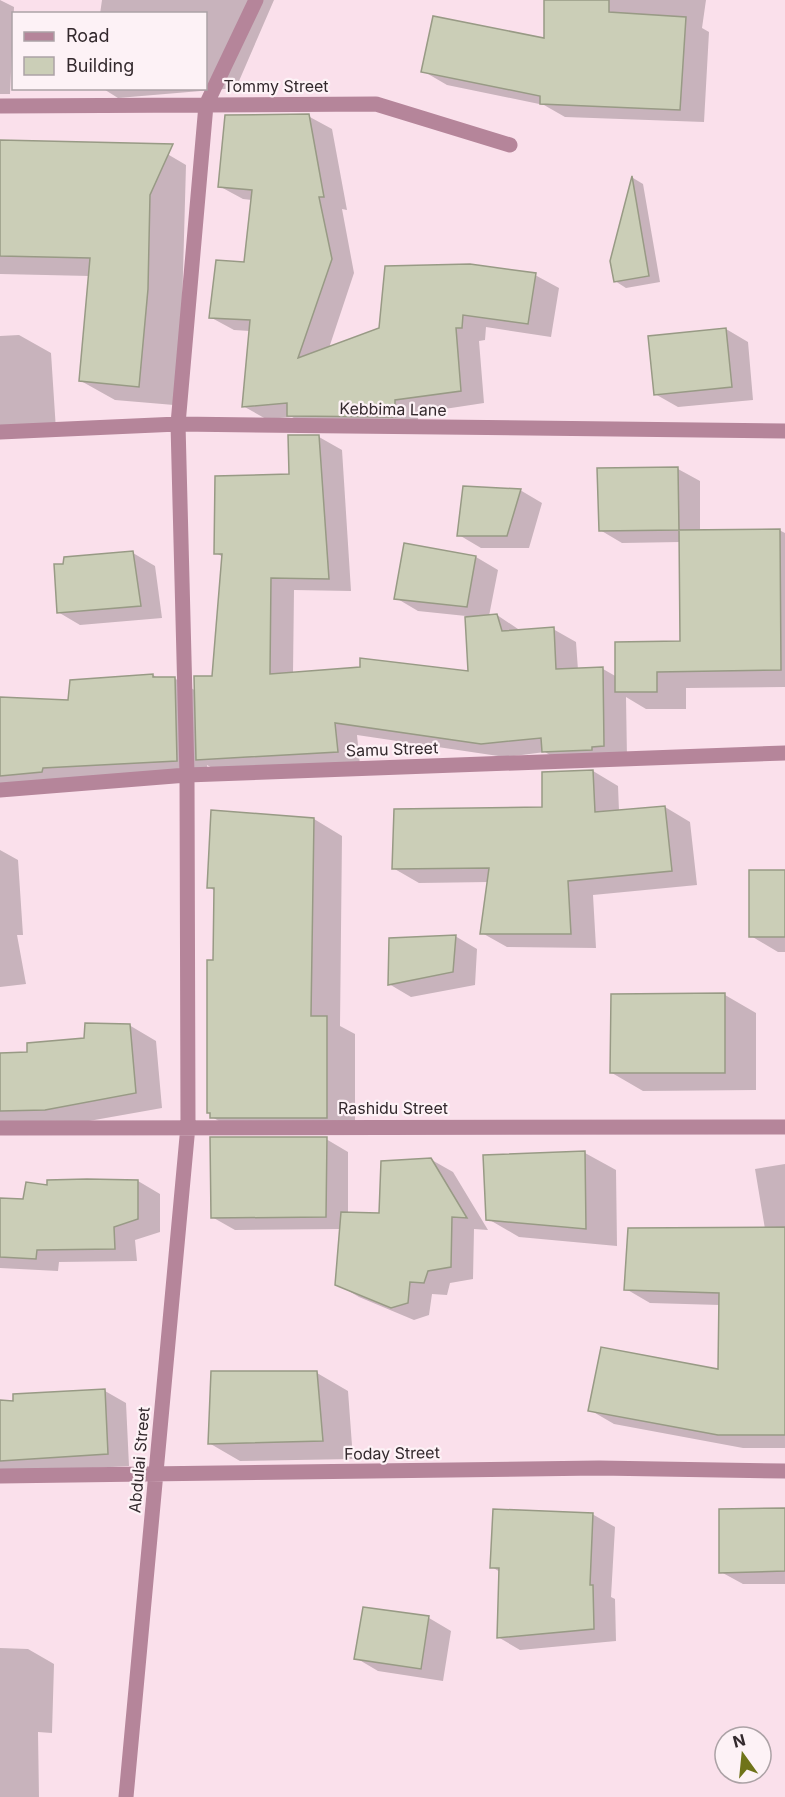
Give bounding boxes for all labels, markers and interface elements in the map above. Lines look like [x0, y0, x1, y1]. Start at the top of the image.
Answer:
legend [12, 12, 207, 90]
text: Road [66, 25, 109, 46]
text: Building [66, 55, 134, 76]
street label: Tommy Street [223, 76, 329, 96]
street label: Kebbima Lane [339, 398, 447, 420]
street label: Samu Street [345, 737, 439, 761]
street label: Rashidu Street [338, 1098, 448, 1118]
street label: Abdulai Street [124, 1406, 154, 1514]
street label: Foday Street [344, 1442, 440, 1464]
north arrow [713, 1725, 773, 1785]
text: N [731, 1729, 748, 1752]

